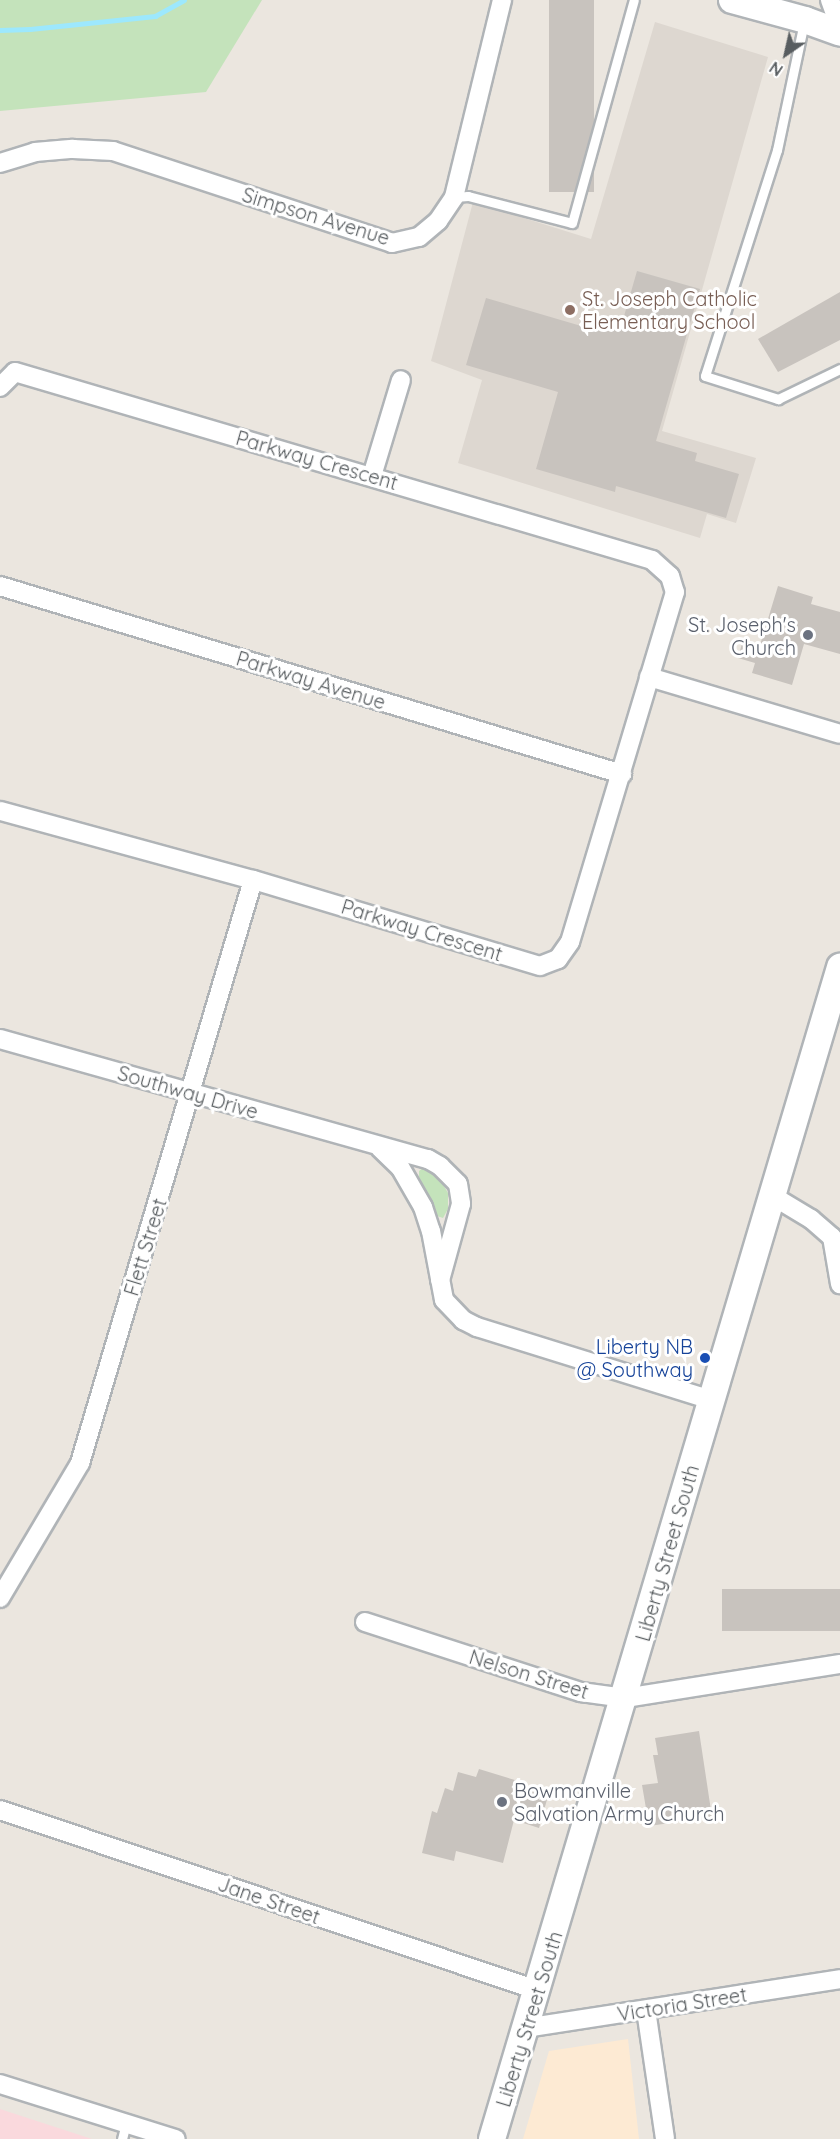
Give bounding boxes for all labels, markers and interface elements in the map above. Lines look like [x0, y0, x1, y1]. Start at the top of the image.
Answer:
north arrow [756, 24, 816, 84]
text: N [765, 57, 786, 81]
street label: Simpson Avenue [239, 182, 393, 250]
place label: St. Joseph Catholic Elementary School [582, 286, 757, 333]
marker: St. Joseph Catholic Elementary School [563, 303, 577, 317]
street label: Parkway Crescent [233, 425, 401, 495]
place label: St. Joseph's Church [688, 612, 796, 659]
marker: St. Joseph's Church [801, 628, 815, 642]
street label: Parkway Avenue [233, 646, 389, 714]
street label: Parkway Crescent [338, 894, 506, 966]
street label: Southway Drive [115, 1060, 261, 1124]
street label: Flett Street [119, 1195, 171, 1299]
place label: Liberty NB @ Southway [577, 1334, 693, 1381]
marker: Liberty NB @ Southway [698, 1351, 712, 1365]
street label: Liberty Street South [630, 1462, 704, 1644]
street label: Nelson Street [466, 1644, 592, 1704]
place label: Bowmanville Salvation Army Church [514, 1778, 725, 1825]
marker: Bowmanville Salvation Army Church [495, 1795, 509, 1809]
street label: Jane Street [215, 1871, 323, 1929]
street label: Liberty Street South [491, 1928, 567, 2110]
street label: Victoria Street [615, 1982, 749, 2026]

